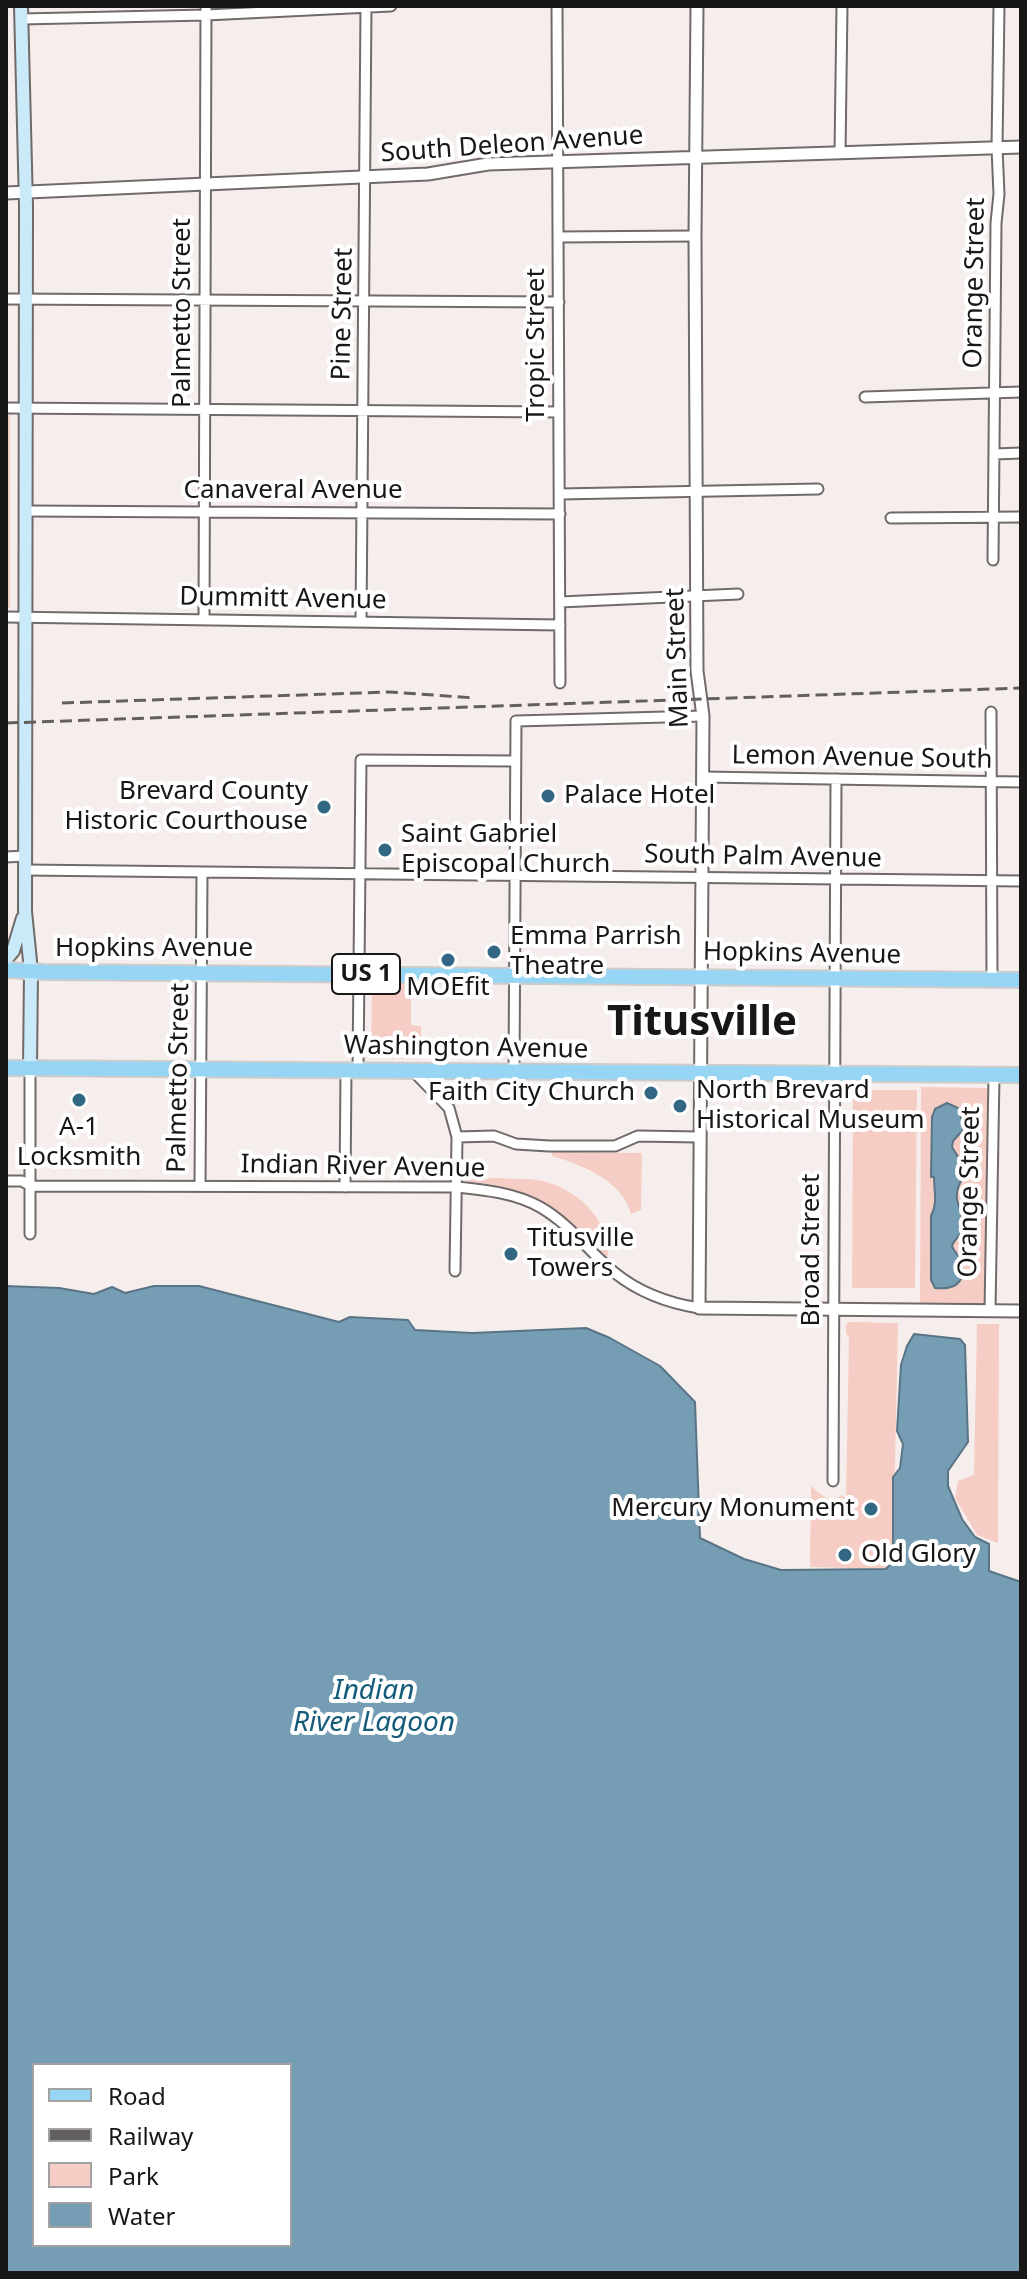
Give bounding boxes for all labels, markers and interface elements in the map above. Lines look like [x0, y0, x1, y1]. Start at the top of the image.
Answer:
street label: South Deleon Avenue [380, 120, 644, 170]
street label: Orange Street [958, 197, 992, 369]
street label: Palmetto Street [167, 218, 199, 408]
street label: Pine Street [326, 247, 360, 381]
street label: Tropic Street [521, 268, 553, 422]
street label: Canaveral Avenue [183, 475, 403, 507]
street label: Dummitt Avenue [179, 582, 387, 616]
street label: Main Street [660, 587, 696, 729]
street label: Lemon Avenue South [731, 740, 993, 776]
place label: Brevard County Historic Courthouse [64, 776, 308, 838]
place label: Palace Hotel [564, 780, 715, 812]
marker: Palace Hotel [539, 787, 557, 805]
marker: Brevard County Historic Courthouse [315, 798, 333, 816]
place label: Saint Gabriel Episcopal Church [401, 819, 610, 880]
street label: South Palm Avenue [644, 839, 882, 875]
marker: Saint Gabriel Episcopal Church [376, 841, 394, 859]
place label: Emma Parrish Theatre [510, 921, 681, 982]
street label: Hopkins Avenue [55, 933, 253, 965]
street label: Hopkins Avenue [703, 937, 901, 971]
marker: Emma Parrish Theatre [485, 943, 503, 961]
marker: MOEfit [439, 951, 457, 969]
road number: US 1 [332, 954, 400, 994]
place label: MOEfit [406, 972, 490, 1004]
street label: Palmetto Street [162, 983, 196, 1173]
district label: Titusville [607, 998, 797, 1048]
street label: Washington Avenue [343, 1030, 589, 1066]
place label: North Brevard Historical Museum [696, 1075, 925, 1136]
place label: Faith City Church [428, 1077, 635, 1109]
marker: Faith City Church [642, 1084, 660, 1102]
marker: A-1 Locksmith [70, 1091, 88, 1109]
marker: North Brevard Historical Museum [671, 1097, 689, 1115]
street label: Orange Street [953, 1106, 987, 1278]
place label: A-1 Locksmith [17, 1112, 141, 1174]
street label: Indian River Avenue [240, 1149, 486, 1185]
street label: Broad Street [796, 1174, 828, 1326]
place label: Titusville Towers [527, 1223, 634, 1284]
marker: Titusville Towers [502, 1245, 520, 1263]
place label: Mercury Monument [611, 1493, 855, 1525]
marker: Mercury Monument [862, 1500, 880, 1518]
place label: Old Glory [861, 1539, 976, 1571]
marker: Old Glory [836, 1546, 854, 1564]
water label: Indian River Lagoon [293, 1674, 455, 1740]
legend [32, 2063, 292, 2247]
text: Road [108, 2079, 166, 2112]
text: Railway [108, 2119, 193, 2152]
text: Park [108, 2159, 159, 2192]
text: Water [108, 2199, 175, 2232]

